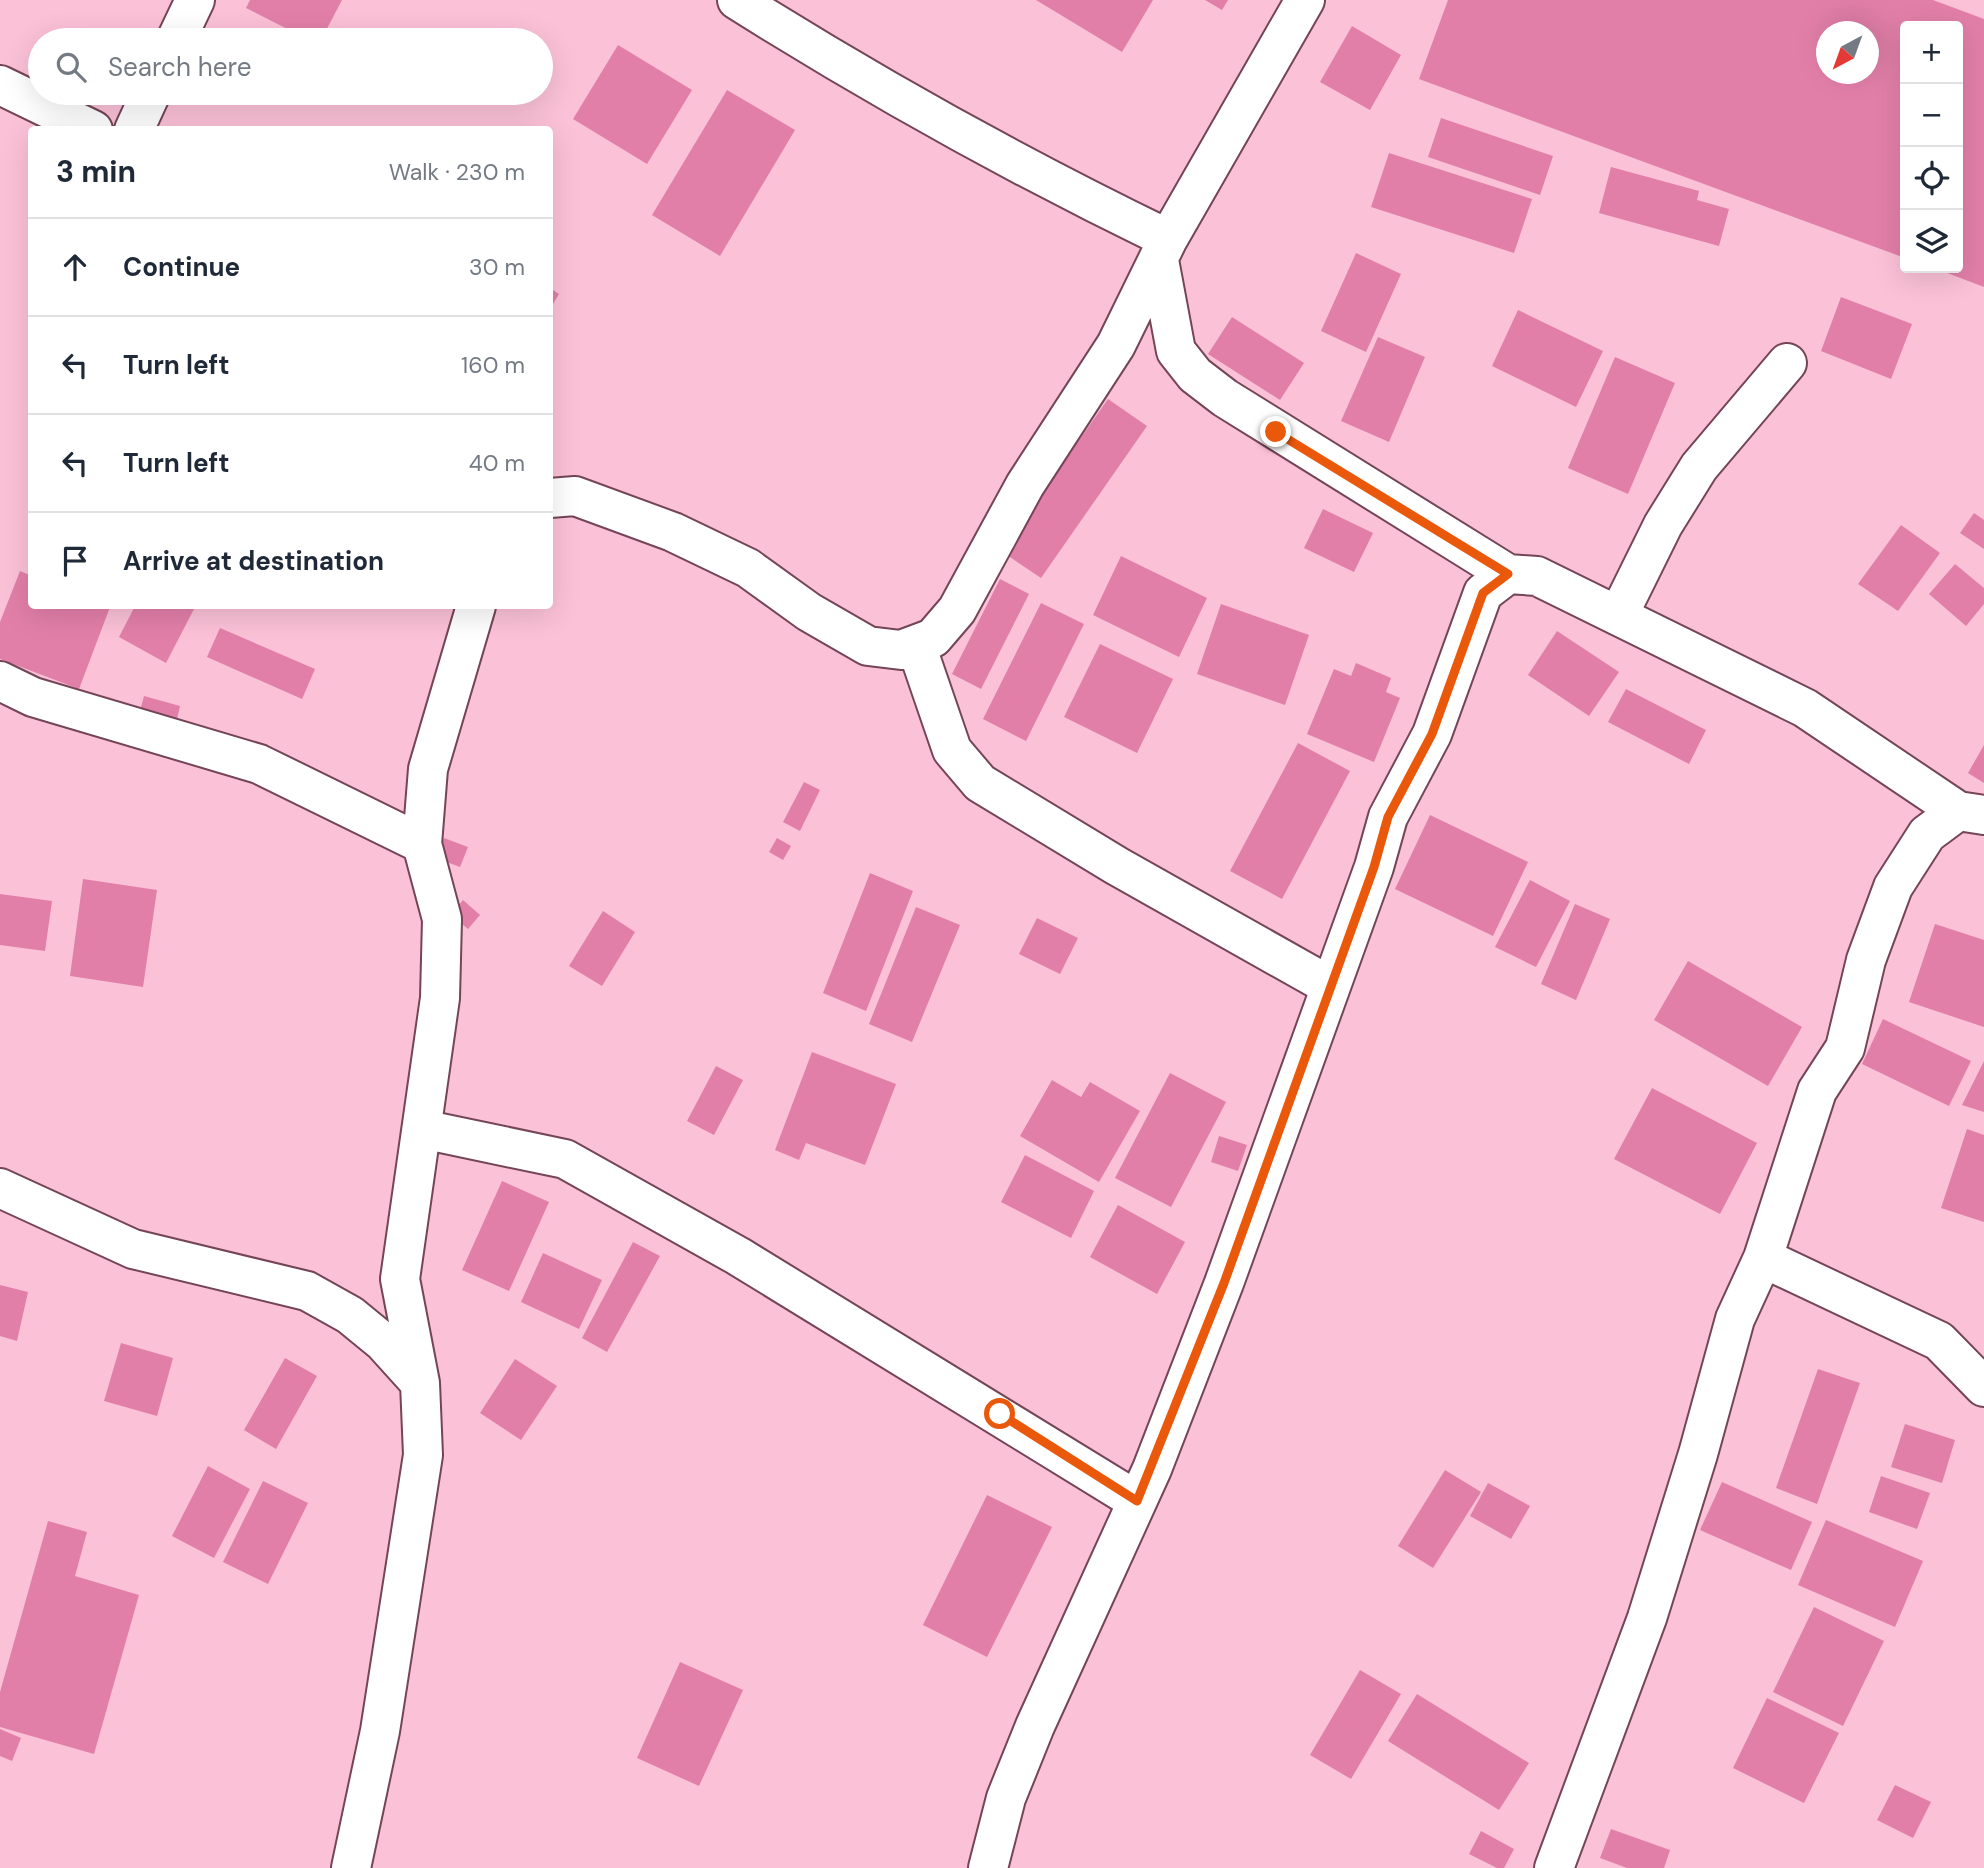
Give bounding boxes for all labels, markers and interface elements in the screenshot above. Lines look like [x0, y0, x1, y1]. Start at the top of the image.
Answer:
north arrow [1816, 21, 1879, 84]
map controls [1900, 21, 1963, 273]
button: + [1900, 21, 1963, 84]
search box [28, 28, 553, 105]
icon: search [52, 48, 90, 86]
text: Search here [108, 50, 251, 84]
button: − [1900, 84, 1963, 147]
button: locate [1900, 147, 1963, 210]
text: 3 min [56, 152, 136, 191]
text: Walk · 230 m [389, 157, 525, 187]
button: layers [1900, 210, 1963, 273]
icon: ahead [56, 248, 94, 286]
text: Continue [123, 250, 240, 284]
text: 30 m [469, 252, 525, 282]
icon: left [56, 346, 94, 384]
text: Turn left [123, 348, 230, 382]
text: 160 m [461, 350, 525, 380]
route end [1260, 416, 1291, 447]
icon: left [56, 444, 94, 482]
text: Turn left [123, 446, 230, 480]
text: 40 m [469, 448, 525, 478]
icon: arrive [56, 542, 94, 580]
text: Arrive at destination [123, 544, 384, 578]
route start [984, 1398, 1015, 1429]

